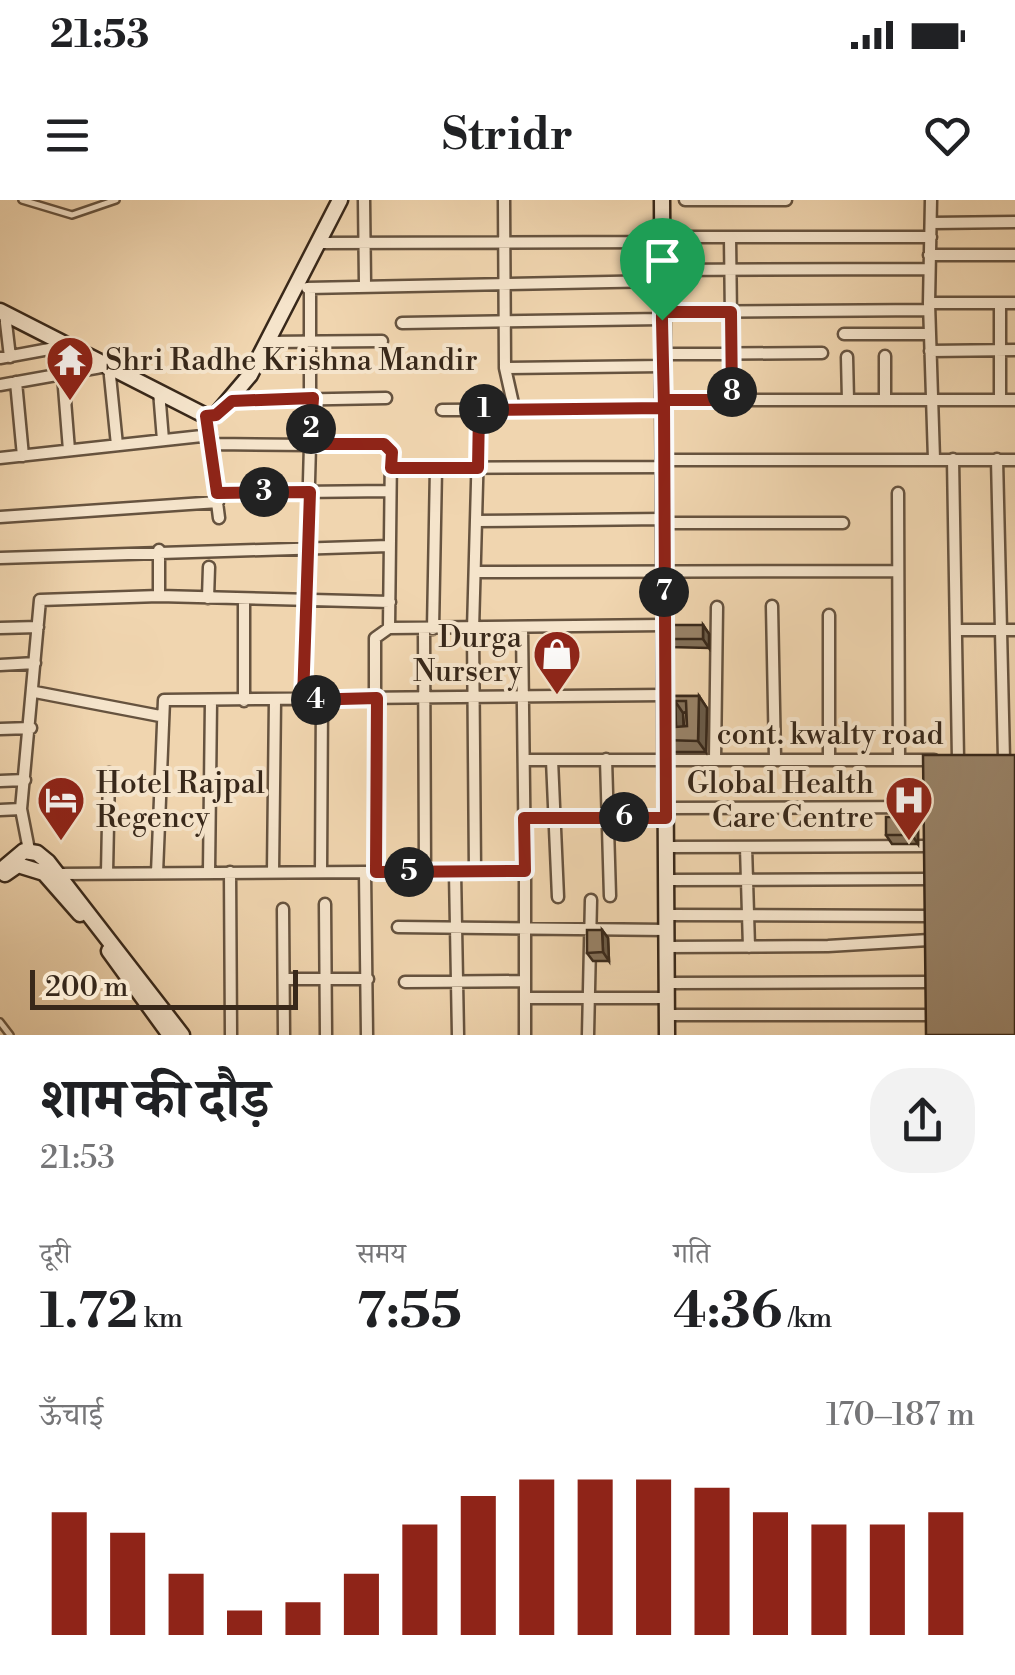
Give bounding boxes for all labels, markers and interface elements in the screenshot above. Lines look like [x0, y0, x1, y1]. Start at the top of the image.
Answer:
text: 21:53 [50, 12, 149, 59]
text: Stridr [442, 107, 573, 164]
icon: menu [40, 108, 95, 163]
icon: heart [920, 108, 975, 163]
pin [620, 218, 705, 321]
icon: arrive [635, 233, 690, 288]
temple icon: Shri Radhe Krishna Mandir [44, 334, 96, 402]
place label: Shri Radhe Krishna Mandir [105, 342, 478, 380]
pin: 8 [707, 367, 757, 417]
text: 8 [723, 374, 741, 409]
pin: 1 [459, 384, 509, 434]
text: 1 [477, 391, 491, 426]
pin: 2 [286, 404, 336, 454]
text: 2 [302, 411, 320, 446]
pin: 3 [239, 467, 289, 517]
text: 3 [256, 474, 272, 509]
pin: 7 [639, 567, 689, 617]
text: 7 [656, 574, 672, 609]
place label: Durga Nursery [413, 619, 523, 691]
shop icon: Durga Nursery [531, 628, 583, 696]
pin: 4 [291, 675, 341, 725]
text: 4 [307, 682, 325, 717]
street label: cont. kwalty road [716, 716, 944, 754]
place label: Hotel Rajpal Regency [96, 765, 265, 837]
place label: Global Health Care Centre [687, 765, 874, 837]
hotel icon: Hotel Rajpal Regency [35, 774, 87, 842]
hospital icon: Global Health Care Centre [883, 774, 935, 842]
pin: 6 [599, 792, 649, 842]
text: 6 [615, 799, 633, 834]
pin: 5 [384, 847, 434, 897]
text: 5 [400, 854, 418, 889]
scale bar [30, 965, 298, 1010]
text: 200 m [45, 970, 128, 1005]
text: शाम की दौड़ [40, 1066, 270, 1135]
button: share [870, 1068, 975, 1173]
text: 21:53 [40, 1138, 115, 1178]
text: दूरी [40, 1237, 70, 1272]
text: समय [357, 1237, 406, 1272]
text: गति [673, 1237, 710, 1272]
text: 1.72 [40, 1281, 138, 1343]
text: 7:55 [357, 1281, 462, 1343]
text: 4:36 [673, 1281, 782, 1343]
text: km [138, 1301, 183, 1336]
text: /km [782, 1301, 832, 1336]
text: ऊँचाई [40, 1395, 103, 1435]
text: 170–187 m [826, 1395, 975, 1435]

